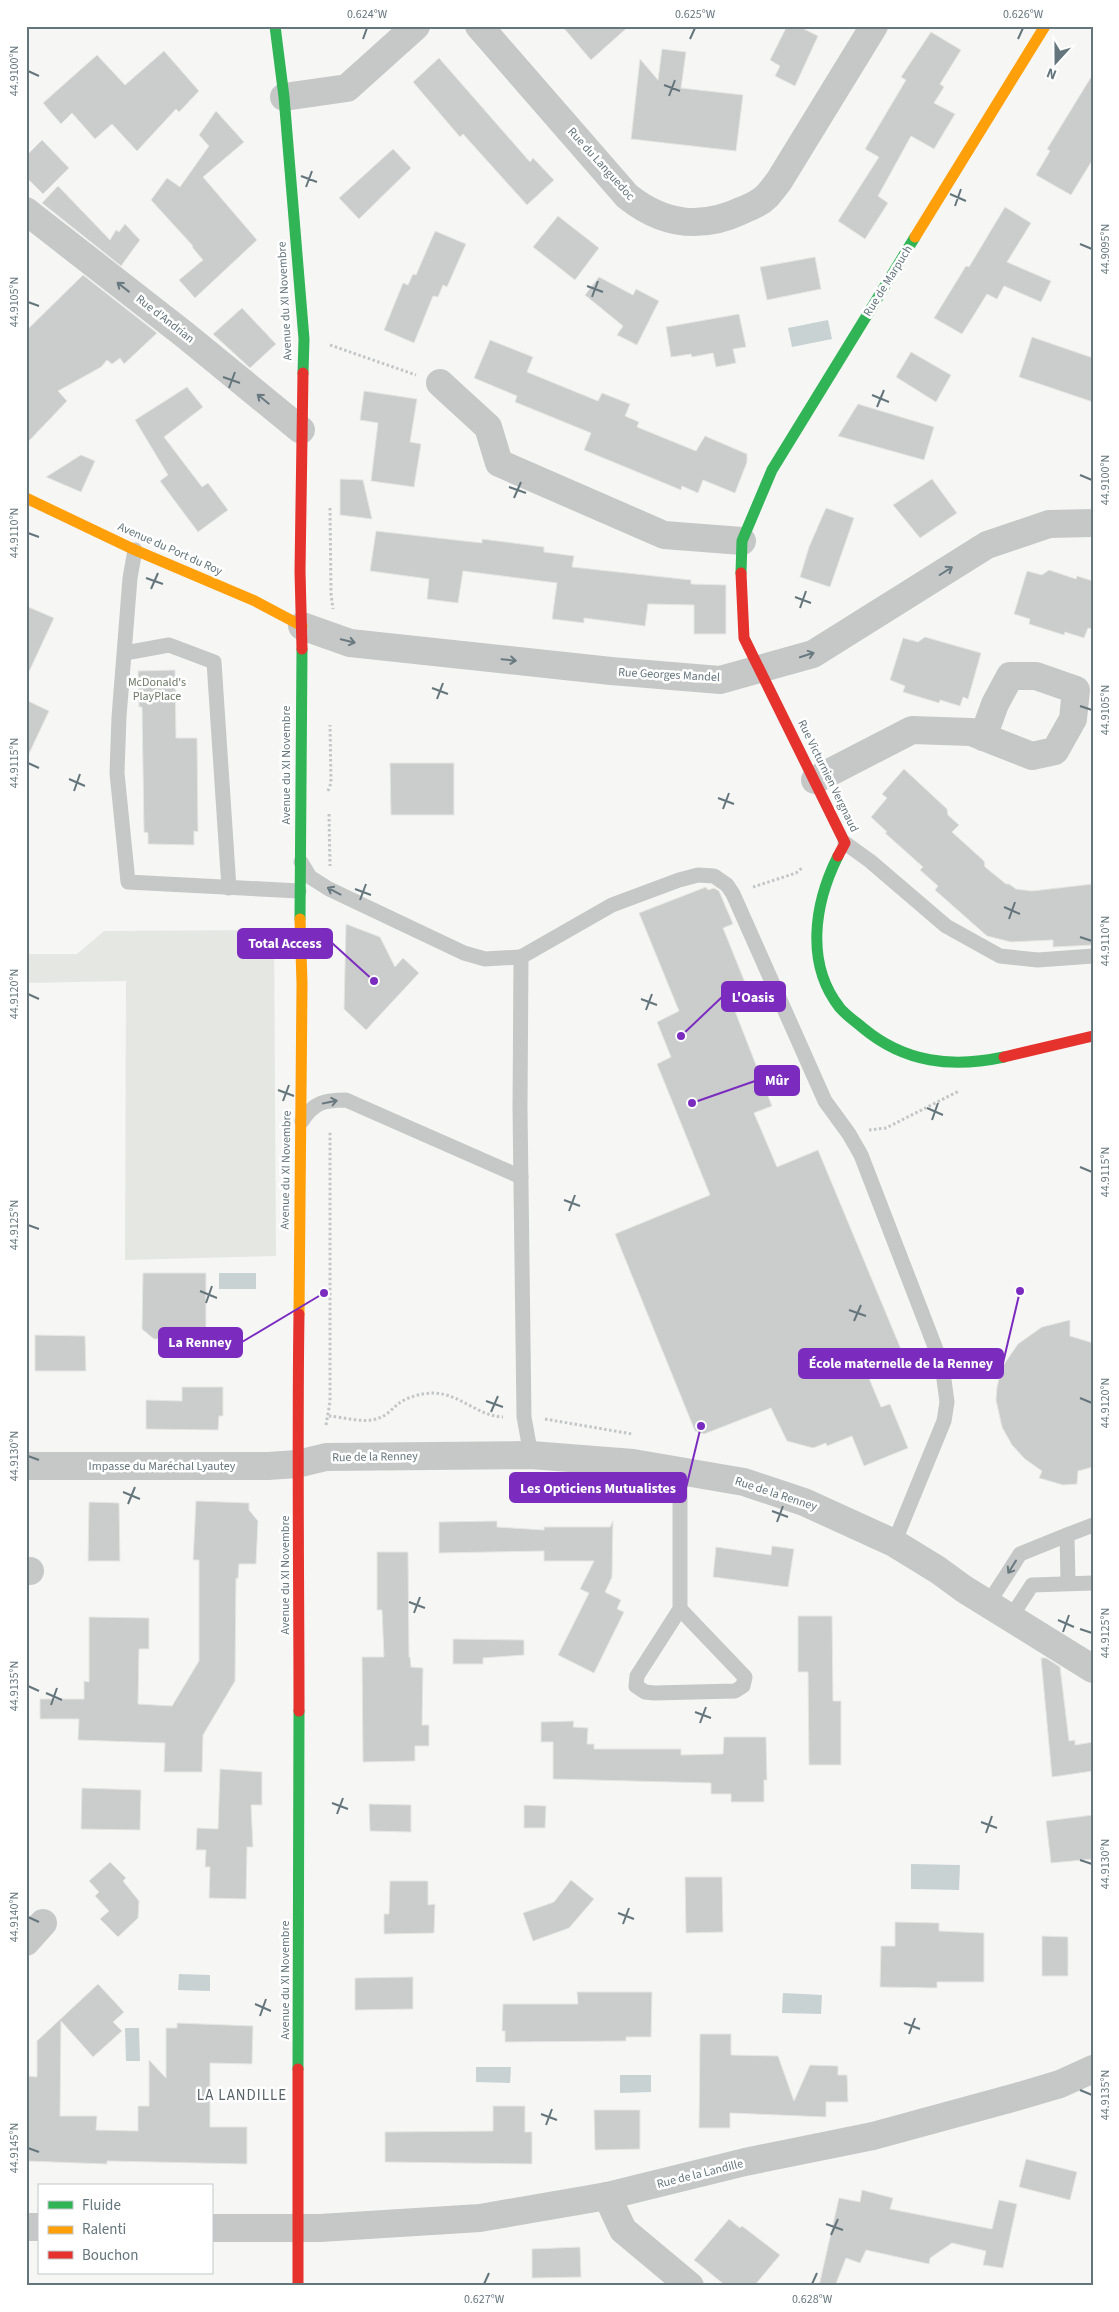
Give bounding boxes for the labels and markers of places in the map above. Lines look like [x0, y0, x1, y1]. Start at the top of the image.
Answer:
callout: Total Access [238, 929, 332, 958]
callout: L'Oasis [722, 982, 785, 1011]
callout: Mûr [755, 1066, 799, 1095]
callout: La Renney [159, 1328, 242, 1357]
callout: École maternelle de la Renney [799, 1349, 1003, 1378]
callout: Les Opticiens Mutualistes [510, 1473, 686, 1502]

